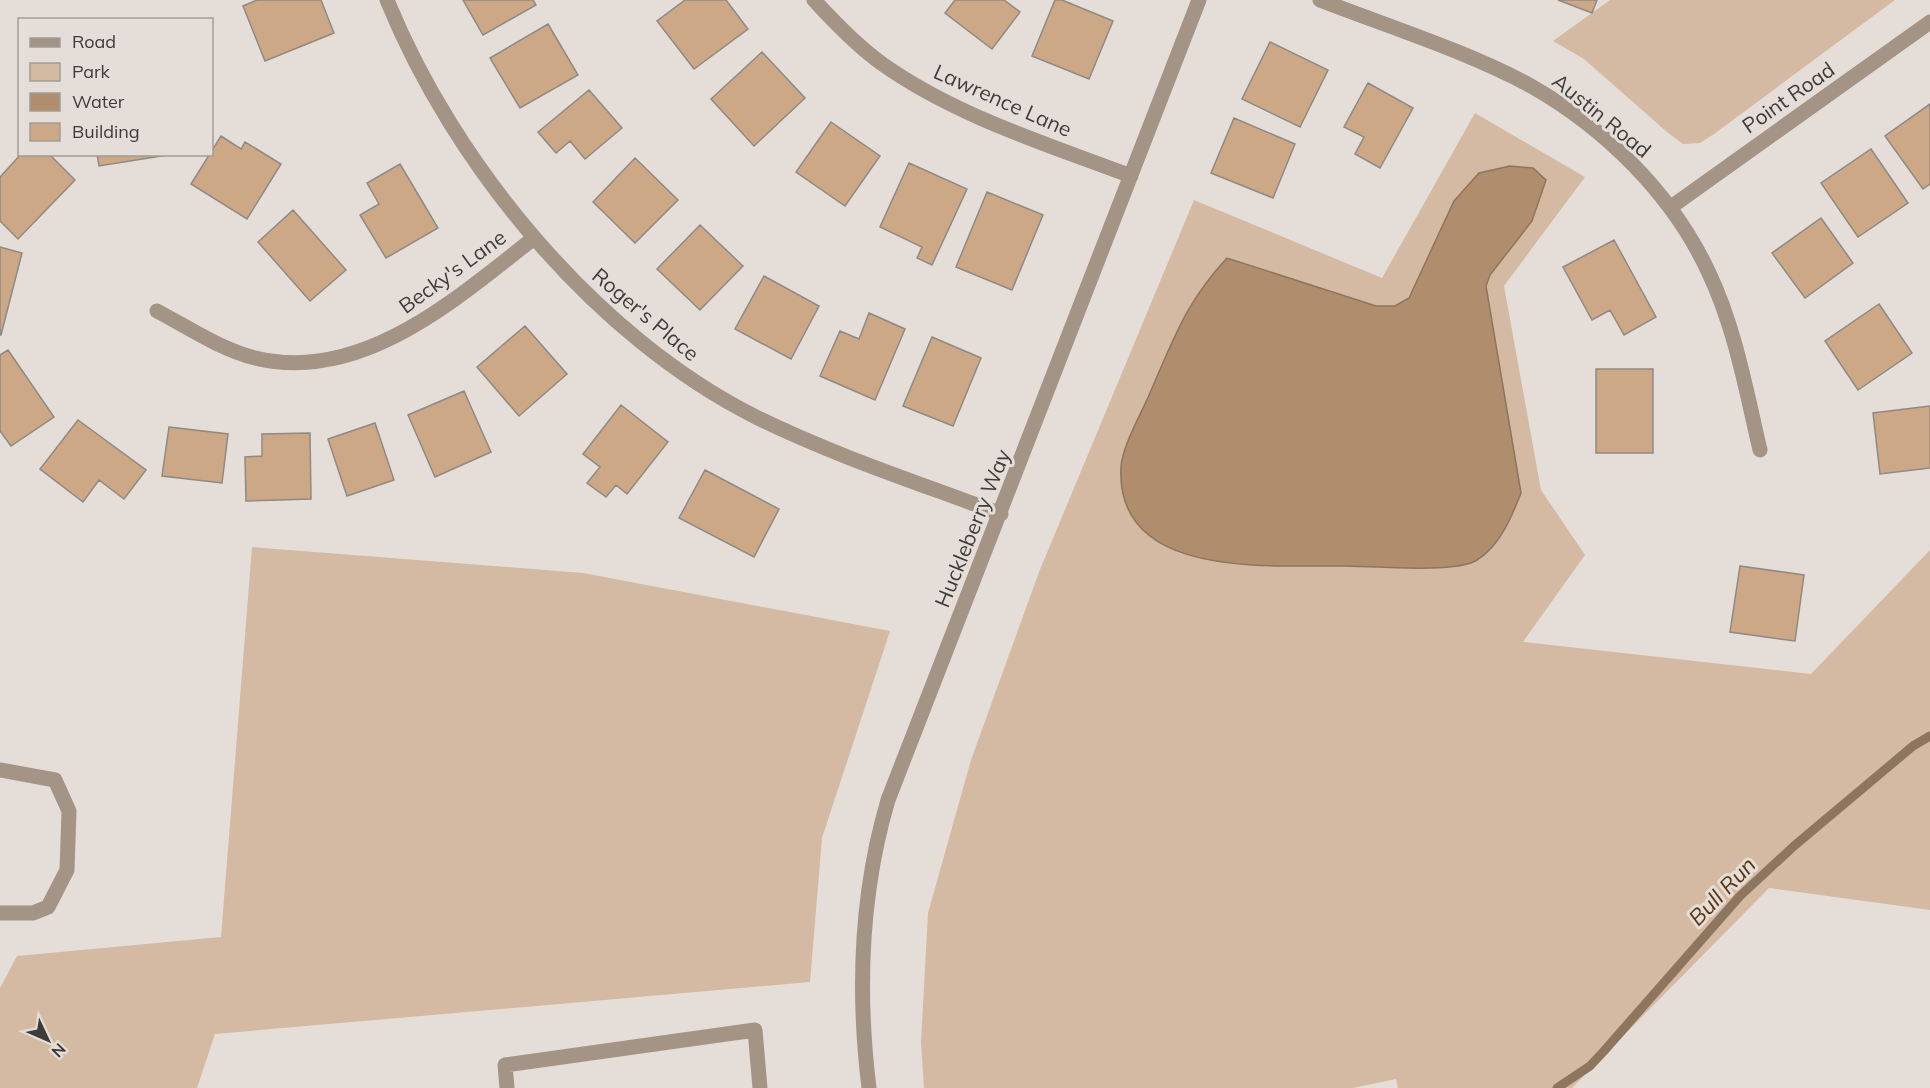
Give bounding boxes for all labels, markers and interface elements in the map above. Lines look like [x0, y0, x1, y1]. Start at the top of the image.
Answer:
legend [18, 18, 213, 156]
text: Road [72, 30, 116, 53]
street label: Point Road [1737, 56, 1839, 138]
street label: Lawrence Lane [930, 58, 1076, 142]
text: Park [72, 60, 111, 83]
street label: Austin Road [1547, 67, 1657, 163]
text: Water [72, 90, 125, 113]
text: Building [72, 120, 140, 143]
street label: Becky's Lane [393, 223, 511, 319]
street label: Roger's Place [587, 262, 705, 366]
street label: Huckleberry Way [928, 445, 1016, 611]
water label: Bull Run [1683, 851, 1761, 931]
north arrow [18, 1010, 78, 1070]
text: N [47, 1039, 70, 1062]

